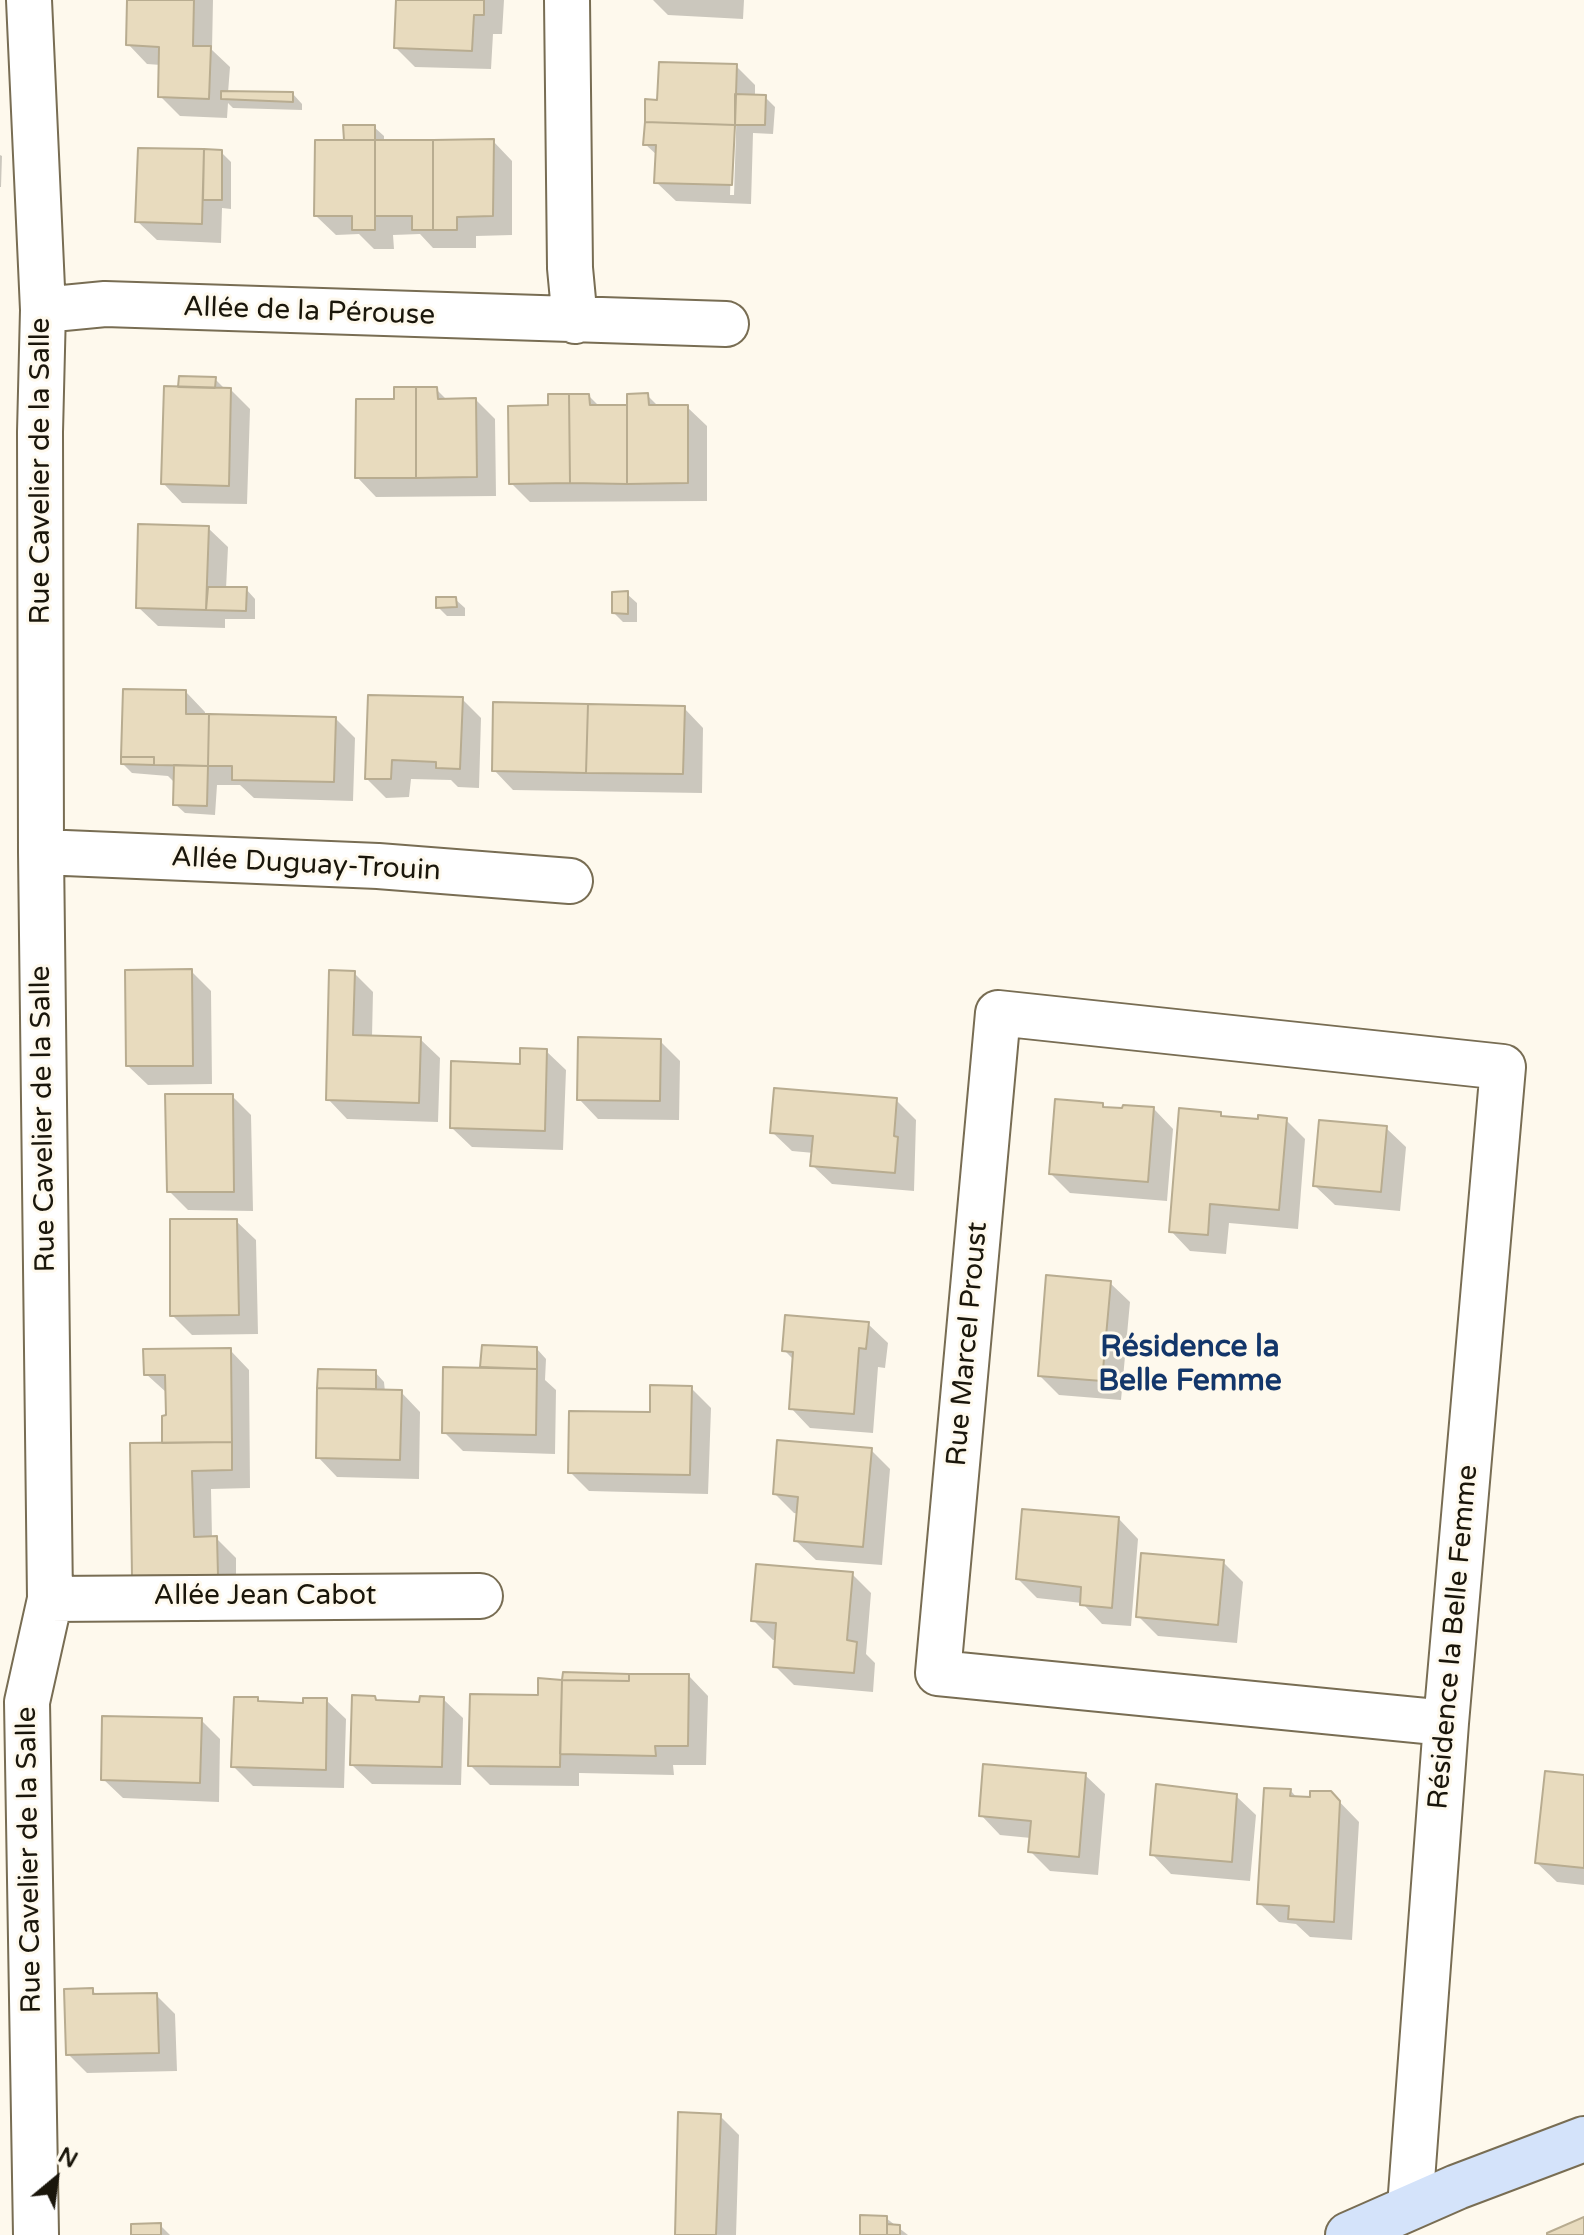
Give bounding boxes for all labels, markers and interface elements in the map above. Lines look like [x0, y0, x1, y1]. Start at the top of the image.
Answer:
street label: Allée de la Pérouse [182, 291, 436, 333]
street label: Rue Cavelier de la Salle [25, 318, 59, 624]
street label: Allée Duguay-Trouin [170, 841, 442, 889]
street label: Rue Cavelier de la Salle [25, 965, 63, 1273]
street label: Rue Marcel Proust [941, 1220, 995, 1468]
district label: Résidence la Belle Femme [1098, 1330, 1282, 1400]
street label: Résidence la Belle Femme [1422, 1463, 1486, 1811]
street label: Allée Jean Cabot [153, 1580, 377, 1614]
street label: Rue Cavelier de la Salle [11, 1706, 49, 2014]
north arrow [16, 2139, 96, 2219]
text: N [54, 2142, 82, 2174]

